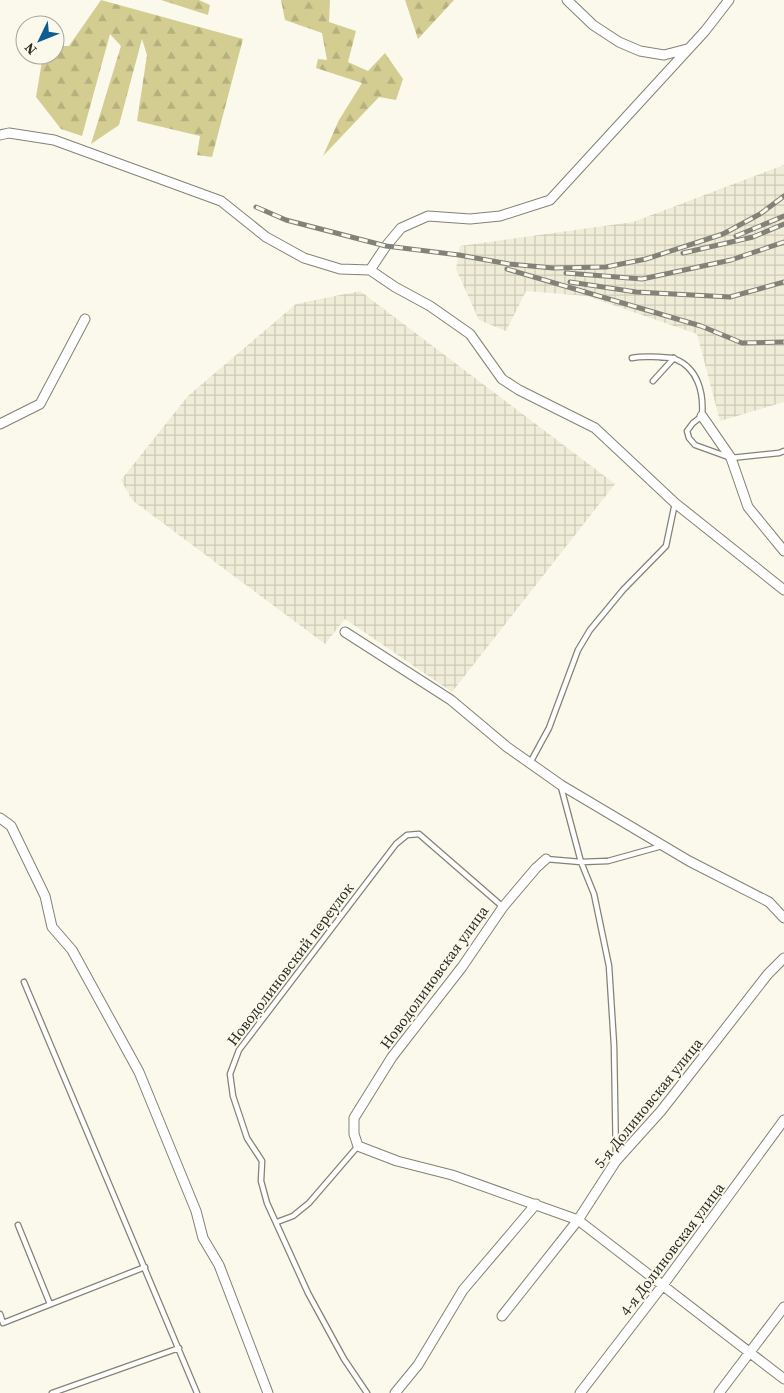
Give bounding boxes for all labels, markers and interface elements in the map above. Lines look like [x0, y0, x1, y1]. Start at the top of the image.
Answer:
north arrow [15, 15, 65, 65]
text: N [20, 38, 41, 59]
street label: Новодолиновский переулок [222, 878, 359, 1050]
street label: Новодолиновская улица [375, 901, 493, 1053]
street label: 5-я Долиновская улица [589, 1033, 707, 1173]
street label: 4-я Долиновская улица [615, 1178, 729, 1320]

